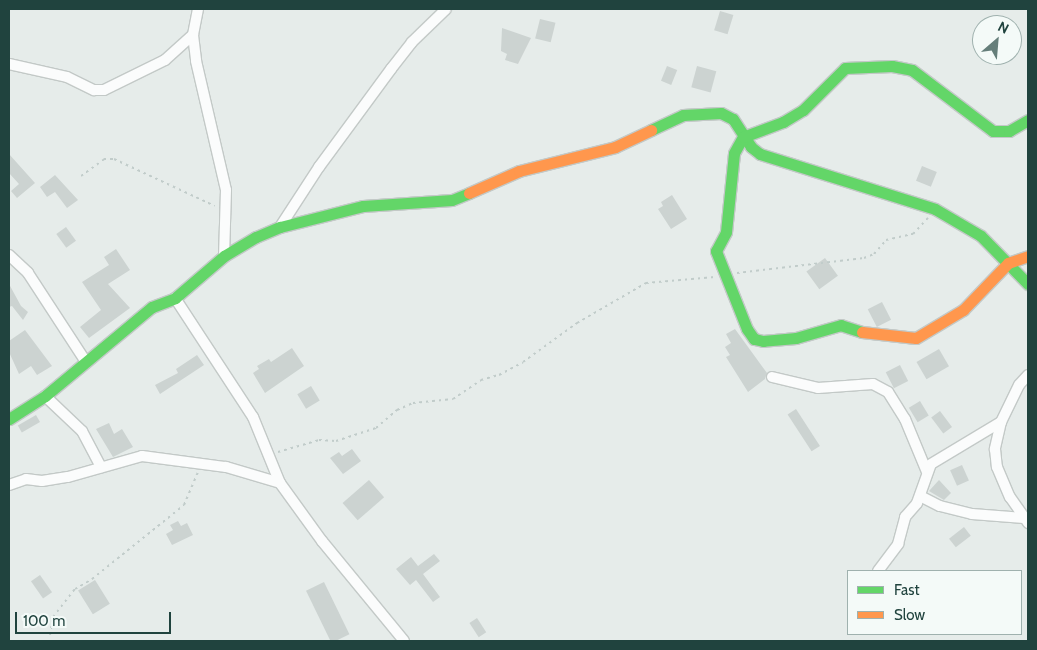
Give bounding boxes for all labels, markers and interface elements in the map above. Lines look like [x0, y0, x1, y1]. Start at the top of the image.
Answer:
north arrow [972, 15, 1022, 65]
text: N [995, 17, 1012, 38]
legend [847, 570, 1022, 635]
text: Fast [894, 581, 919, 599]
scale bar [18, 602, 174, 634]
text: Slow [894, 606, 925, 624]
text: 100 m [23, 612, 65, 630]

